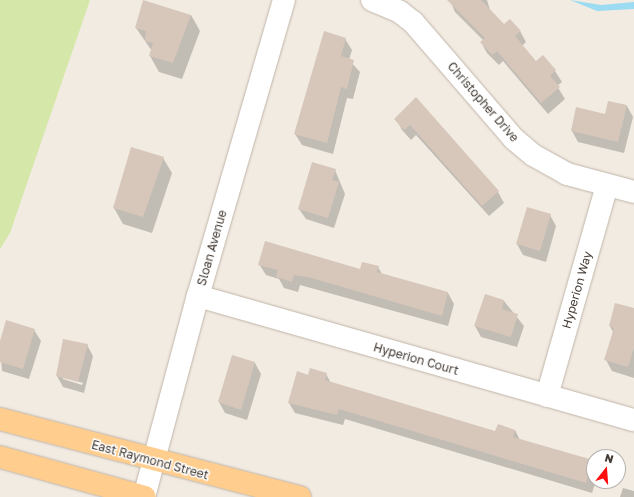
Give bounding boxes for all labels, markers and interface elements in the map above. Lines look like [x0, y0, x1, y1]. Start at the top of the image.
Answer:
street label: Christopher Drive [444, 59, 522, 145]
street label: Sloan Avenue [194, 208, 230, 288]
street label: Hyperion Way [559, 250, 595, 330]
street label: Hyperion Court [372, 340, 460, 378]
street label: East Raymond Street [90, 437, 210, 483]
north arrow [586, 449, 626, 489]
text: N [603, 451, 615, 465]

